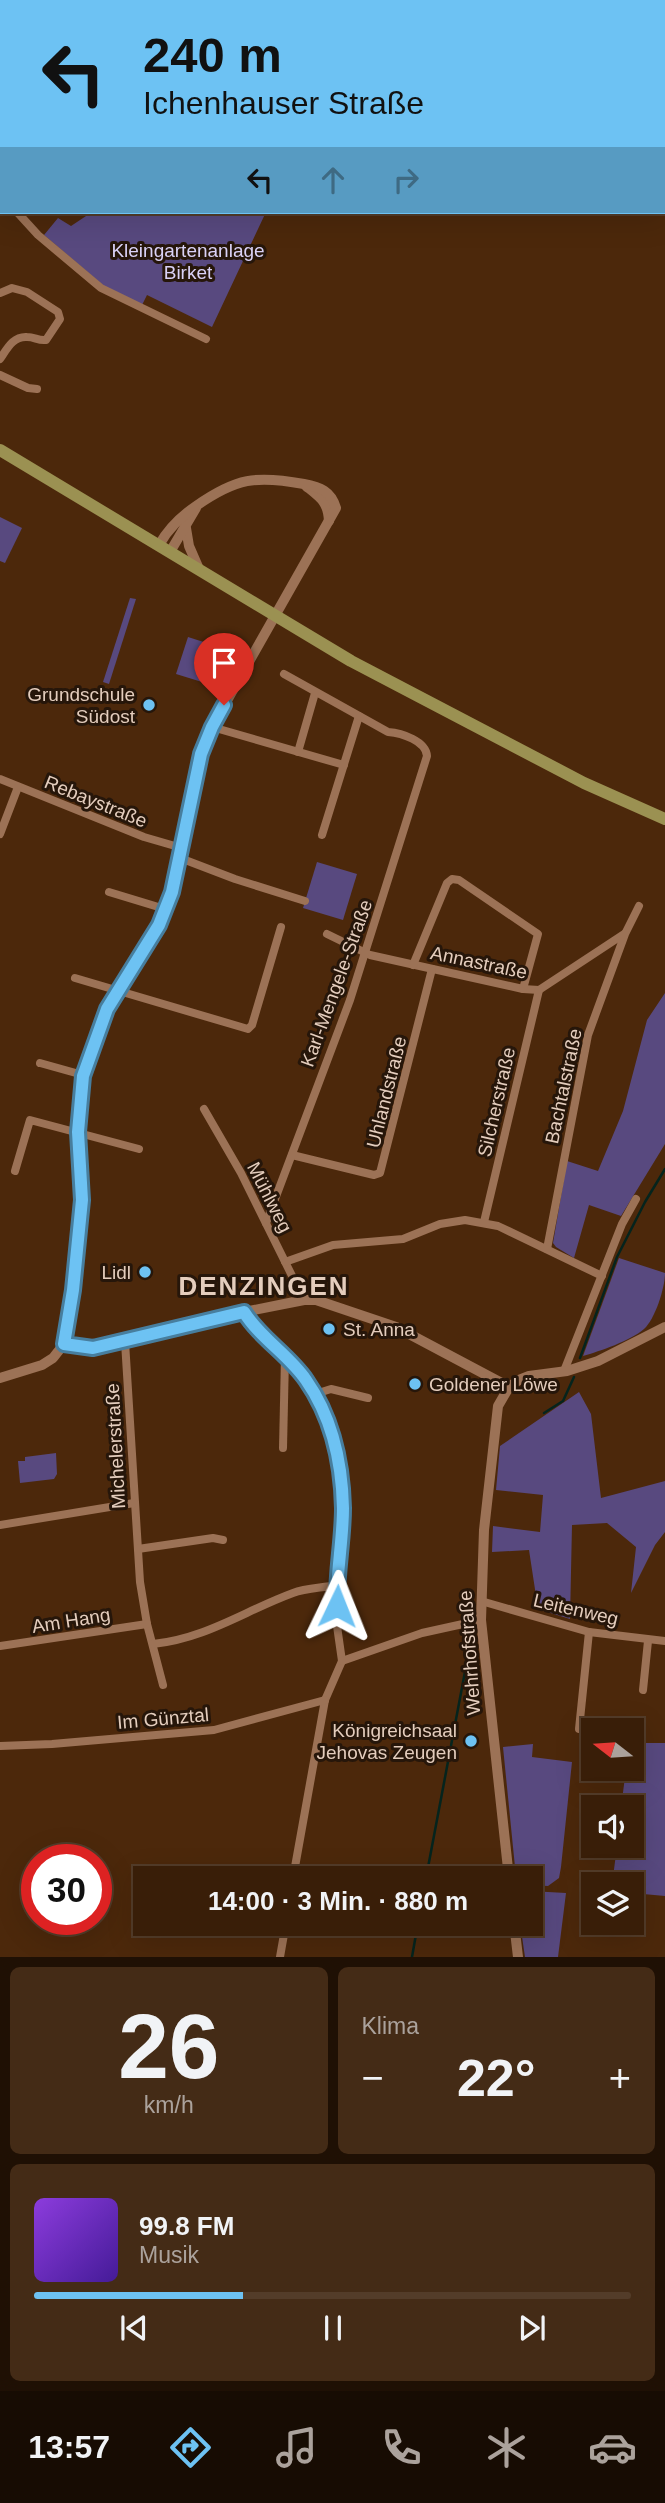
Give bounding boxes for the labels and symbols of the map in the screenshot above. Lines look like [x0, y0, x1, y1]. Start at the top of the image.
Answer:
park label: Kleingartenanlage Birket [111, 240, 265, 283]
pin [194, 633, 254, 705]
place label: Grundschule Südost [27, 684, 136, 727]
marker: Grundschule Südost [141, 697, 157, 713]
street label: Rebaystraße [41, 771, 150, 832]
street label: Karl-Mengele-Straße [296, 897, 376, 1070]
street label: Annastraße [429, 942, 529, 983]
street label: Bachtalstraße [541, 1027, 586, 1146]
street label: Uhlandstraße [362, 1034, 410, 1150]
street label: Silcherstraße [474, 1045, 519, 1159]
street label: Mühlweg [243, 1159, 296, 1236]
place label: Lidl [101, 1262, 131, 1283]
marker: Lidl [137, 1264, 153, 1280]
district label: DENZINGEN [178, 1271, 350, 1301]
place label: St. Anna [343, 1319, 415, 1340]
marker: St. Anna [321, 1321, 337, 1337]
place label: Goldener Löwe [429, 1374, 558, 1395]
marker: Goldener Löwe [407, 1376, 423, 1392]
street label: Michelerstraße [102, 1383, 129, 1509]
position arrow [300, 1569, 374, 1643]
street label: Wehrhofstraße [455, 1590, 484, 1716]
street label: Leitenweg [531, 1590, 620, 1629]
street label: Am Hang [30, 1604, 112, 1637]
street label: Im Günztal [116, 1704, 210, 1733]
north arrow [581, 1718, 644, 1782]
place label: Königreichsaal Jehovas Zeugen [317, 1720, 457, 1763]
marker: Königreichsaal Jehovas Zeugen [463, 1733, 479, 1749]
speed limit sign: 30 [21, 1844, 112, 1935]

